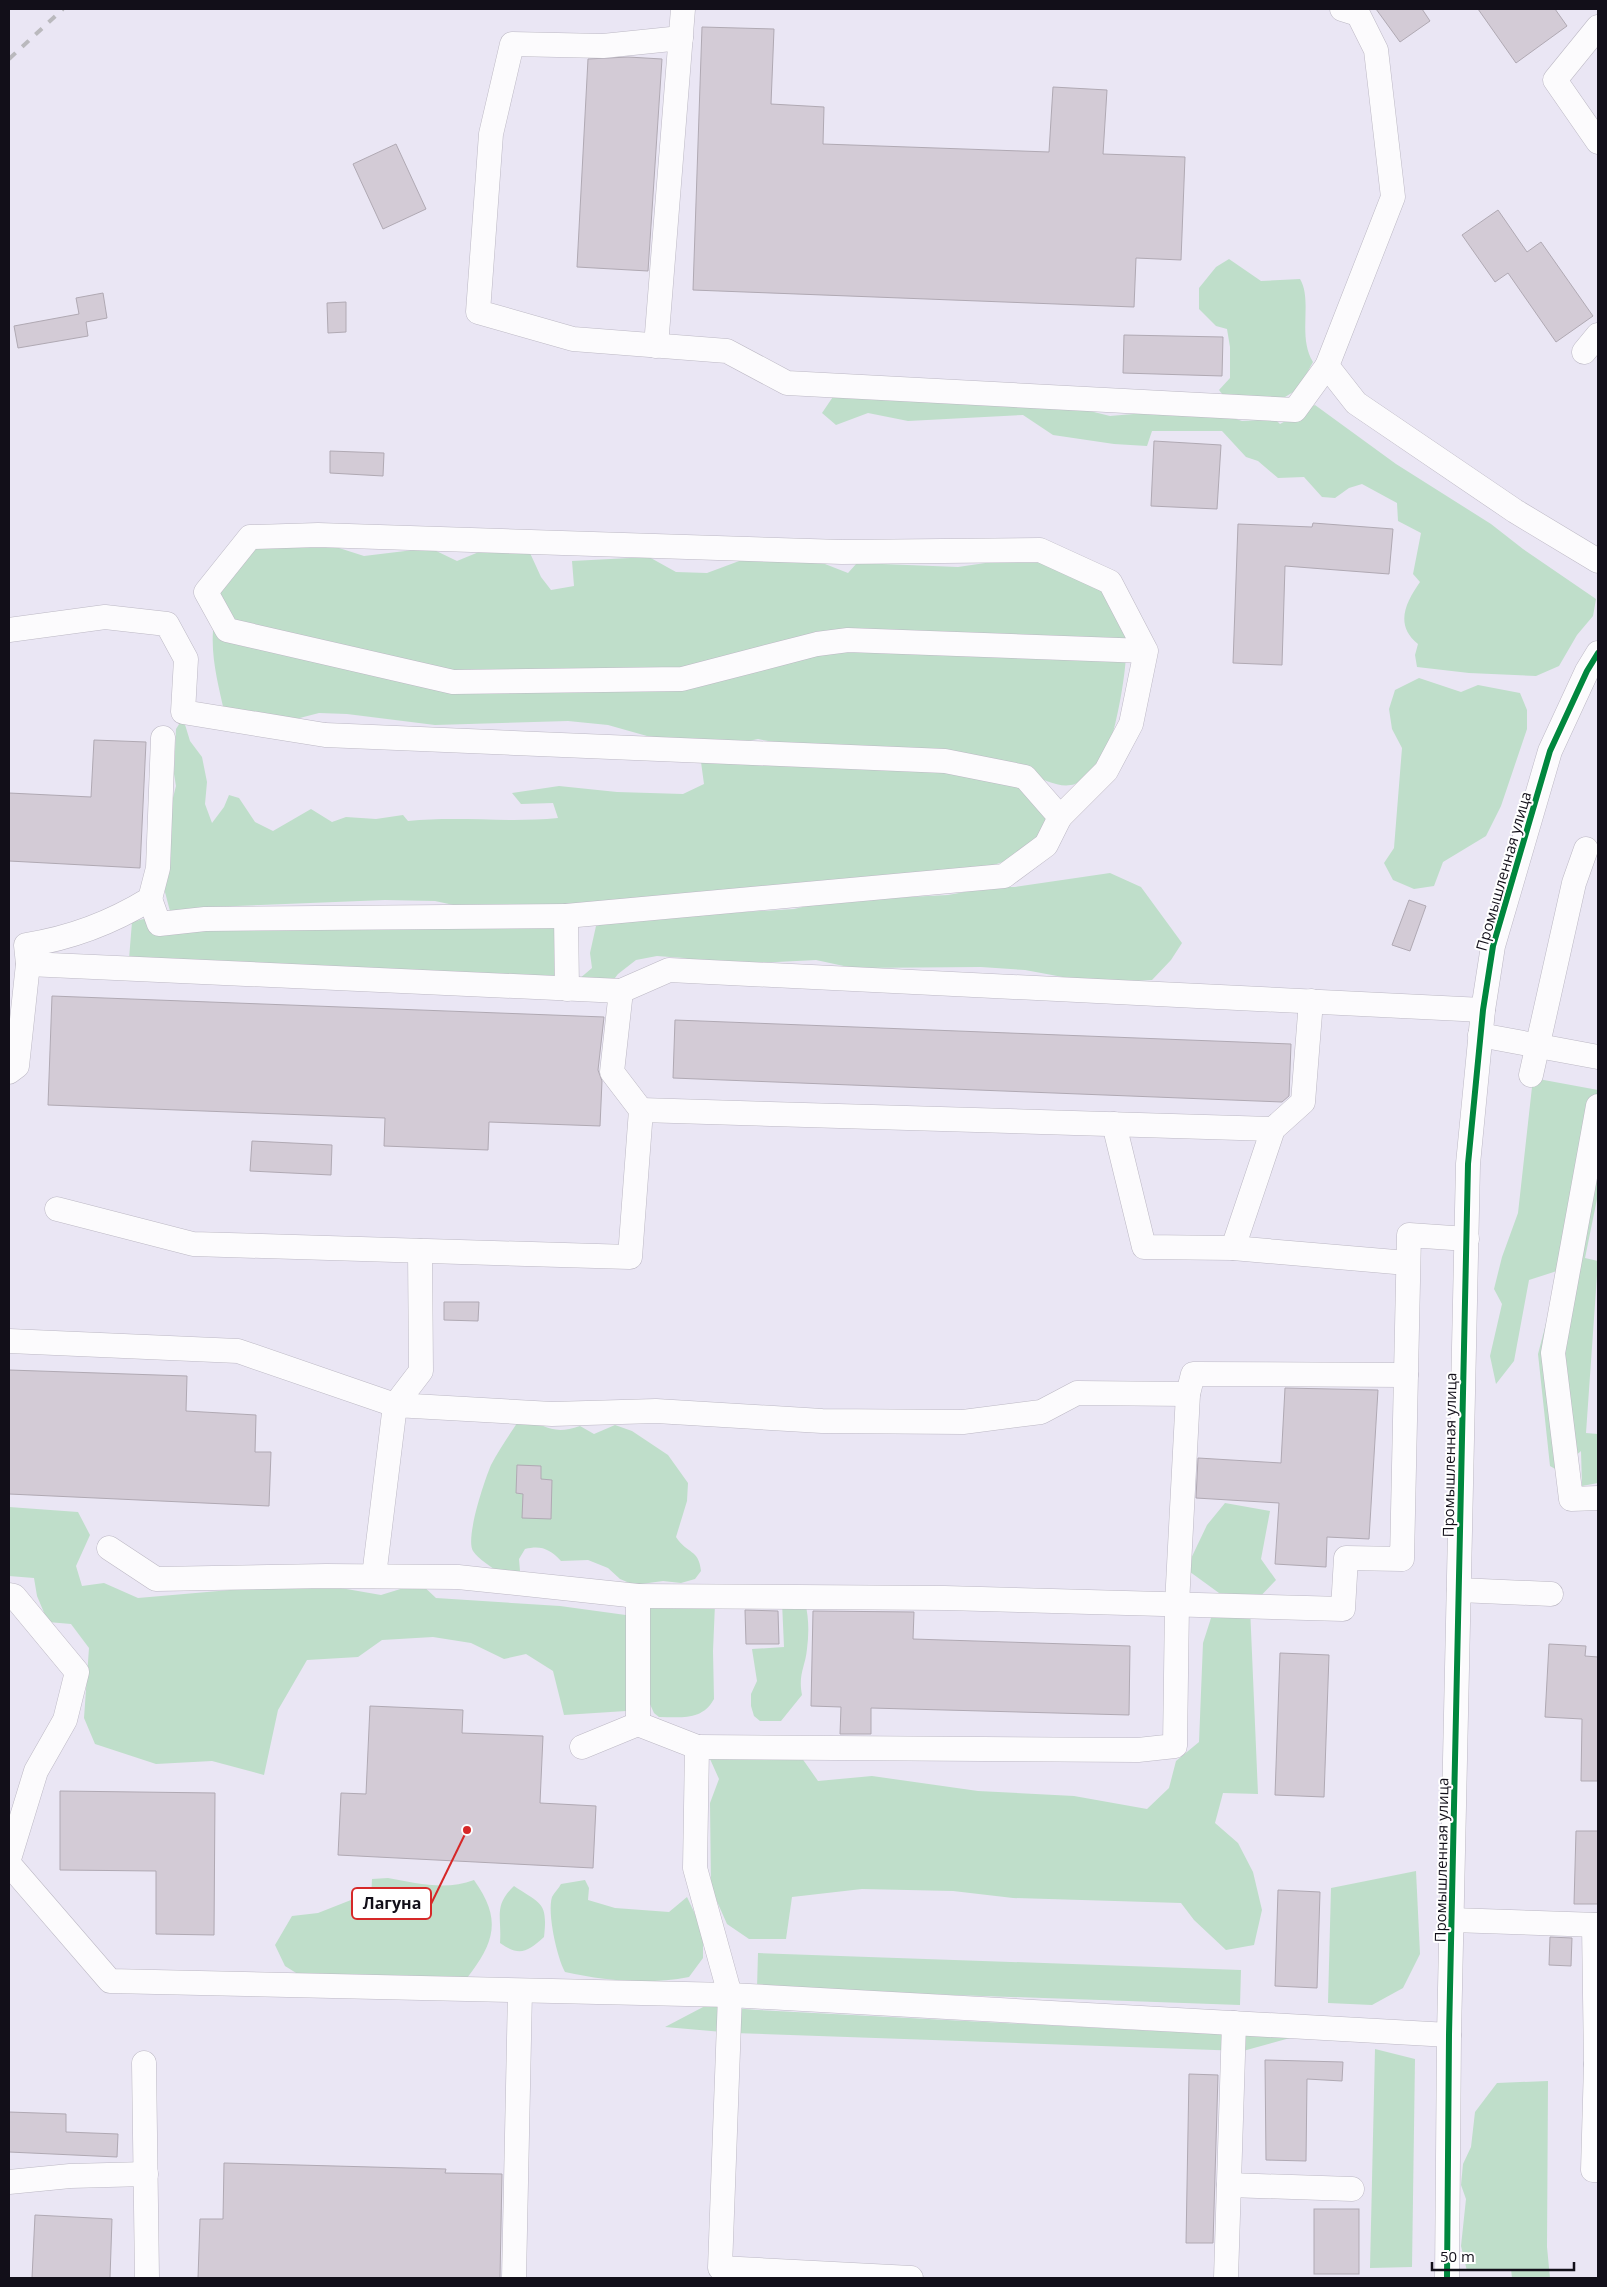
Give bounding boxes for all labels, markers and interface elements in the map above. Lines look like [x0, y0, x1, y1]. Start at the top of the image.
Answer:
street label: Промышленная улица [1471, 789, 1535, 953]
street label: Промышленная улица [1438, 1372, 1460, 1538]
street label: Промышленная улица [1430, 1777, 1452, 1943]
callout: Лагуна [352, 1888, 431, 1919]
text: Лагуна [363, 1892, 421, 1914]
scale bar [1432, 2240, 1574, 2272]
text: 50 m [1440, 2246, 1475, 2266]

